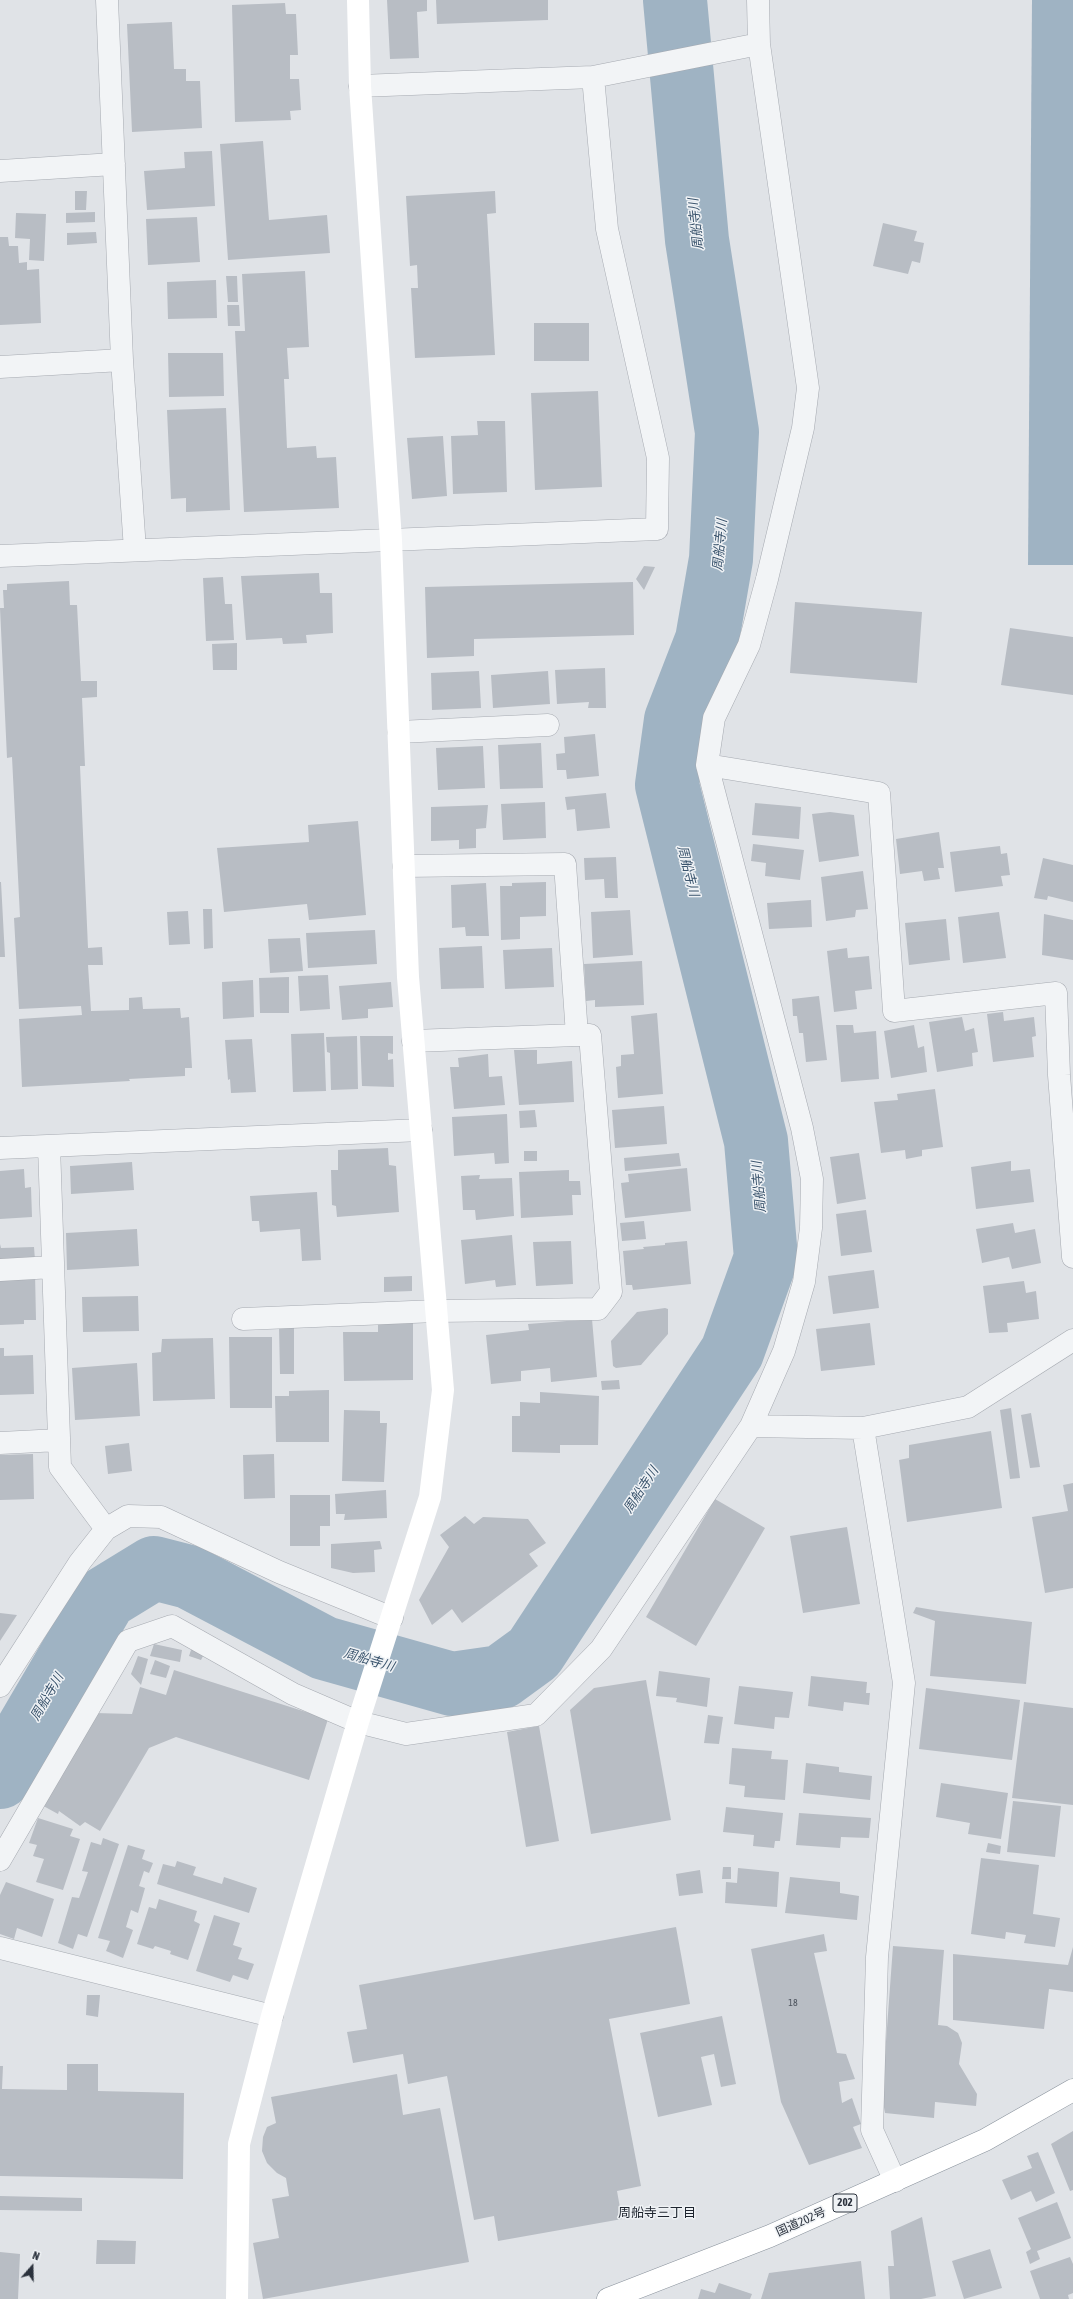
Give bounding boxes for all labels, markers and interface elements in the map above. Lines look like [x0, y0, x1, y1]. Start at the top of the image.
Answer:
water label: 周船寺川 [686, 197, 706, 251]
water label: 周船寺川 [710, 518, 730, 572]
water label: 周船寺川 [674, 844, 702, 898]
water label: 周船寺川 [749, 1160, 769, 1214]
water label: 周船寺川 [620, 1464, 662, 1516]
water label: 周船寺川 [342, 1645, 396, 1675]
water label: 周船寺川 [27, 1671, 67, 1723]
house number: 18 [788, 1997, 798, 2009]
road number: 202 [833, 2194, 857, 2212]
district label: 周船寺三丁目 [618, 2205, 696, 2221]
street label: 国道202号 [774, 2205, 828, 2239]
north arrow [12, 2247, 52, 2287]
text: N [31, 2249, 41, 2262]

